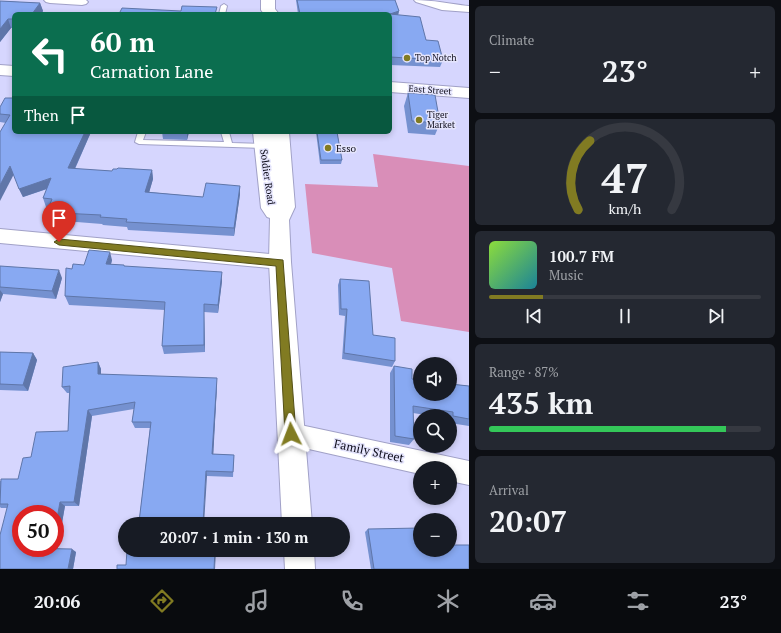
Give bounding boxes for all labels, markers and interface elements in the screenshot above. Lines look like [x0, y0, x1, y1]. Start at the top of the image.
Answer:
text: 60 m [90, 23, 155, 60]
icon: left [24, 28, 76, 80]
text: Climate [489, 31, 534, 49]
text: 23° [602, 51, 648, 91]
place label: Top Notch [415, 52, 457, 64]
marker: Top Notch [402, 53, 412, 63]
text: − [489, 57, 501, 86]
text: + [749, 57, 761, 86]
text: Carnation Lane [90, 59, 213, 83]
street label: East Street [408, 83, 453, 98]
icon: arrive [67, 104, 89, 126]
text: Then [24, 105, 59, 125]
place label: Tiger Market [427, 109, 456, 131]
marker: Tiger Market [414, 115, 424, 125]
place label: Esso [336, 142, 356, 155]
marker: Esso [323, 143, 333, 153]
street label: Soldier Road [257, 148, 278, 206]
text: 47 [601, 150, 649, 205]
text: km/h [609, 198, 642, 217]
pin [42, 201, 76, 242]
icon: arrive [48, 207, 70, 229]
text: 100.7 FM [549, 246, 614, 266]
text: Music [549, 266, 583, 284]
icon: previous [523, 305, 545, 327]
icon: pause [614, 305, 636, 327]
icon: next [705, 305, 727, 327]
map controls [413, 357, 457, 557]
button: sound [413, 357, 457, 401]
text: Range · 87% [489, 363, 559, 381]
text: 435 km [489, 383, 593, 423]
button: search [413, 409, 457, 453]
position arrow [270, 413, 312, 455]
street label: Family Street [333, 436, 406, 465]
button: + [413, 461, 457, 505]
text: Arrival [489, 481, 529, 499]
text: 20:07 [489, 501, 567, 541]
speed limit sign: 50 [12, 505, 64, 557]
button: − [413, 513, 457, 557]
text: 20:07 · 1 min · 130 m [160, 527, 308, 547]
icon: directions [148, 587, 176, 615]
icon: music [243, 587, 271, 615]
icon: phone [338, 587, 366, 615]
icon: climate [434, 587, 462, 615]
icon: car [529, 587, 557, 615]
icon: filters [624, 587, 652, 615]
text: 20:06 [34, 589, 81, 613]
text: 23° [719, 589, 747, 613]

